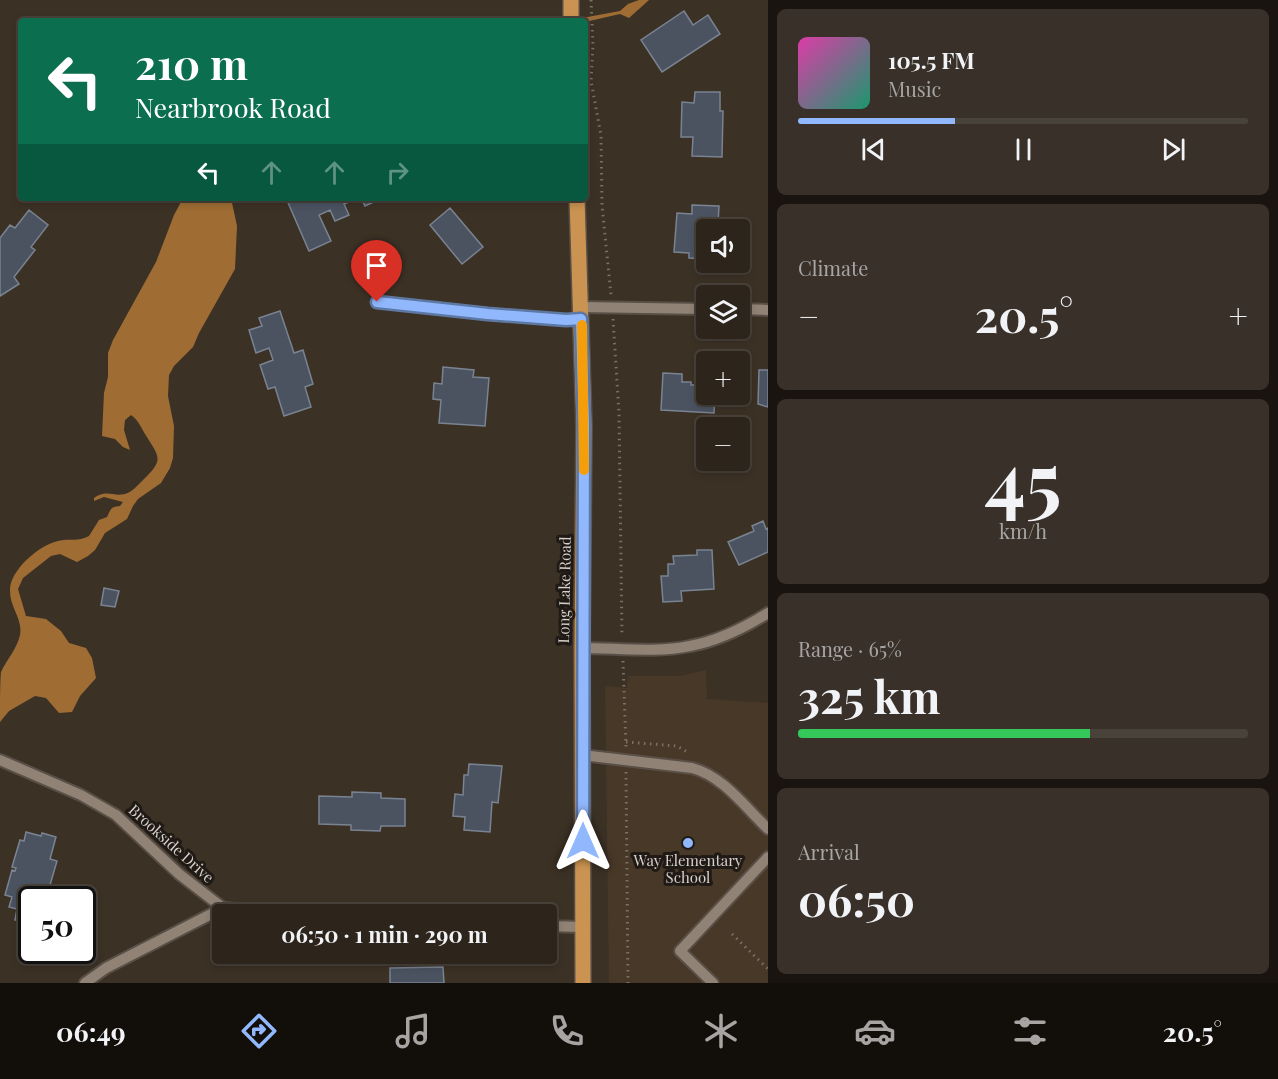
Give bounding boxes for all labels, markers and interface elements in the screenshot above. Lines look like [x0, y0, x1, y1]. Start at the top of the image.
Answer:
text: 210 m [135, 35, 248, 91]
icon: left [36, 42, 114, 120]
text: 105.5 FM [888, 45, 975, 75]
text: Music [888, 75, 941, 102]
text: Nearbrook Road [135, 89, 331, 125]
icon: previous [857, 133, 890, 166]
icon: pause [1007, 133, 1040, 166]
icon: next [1157, 133, 1190, 166]
icon: left [192, 156, 225, 189]
icon: ahead [255, 156, 288, 189]
icon: ahead [318, 156, 351, 189]
icon: right [381, 156, 414, 189]
map controls [696, 219, 750, 471]
button: sound [696, 219, 750, 273]
pin [351, 240, 402, 302]
icon: arrive [360, 249, 393, 282]
text: Climate [798, 254, 868, 281]
text: 20.5° [975, 284, 1073, 344]
button: layers [696, 285, 750, 339]
text: − [798, 293, 819, 337]
text: + [1229, 293, 1248, 337]
button: + [696, 351, 750, 405]
button: − [696, 417, 750, 471]
text: 45 [985, 426, 1062, 530]
text: km/h [999, 517, 1047, 544]
street label: Long Lake Road [553, 536, 575, 644]
text: Range · 65% [798, 635, 902, 662]
text: 325 km [798, 665, 940, 725]
street label: Brookside Drive [125, 800, 219, 887]
position arrow [551, 809, 615, 873]
marker: Way Elementary School [681, 836, 695, 850]
text: Arrival [798, 838, 860, 865]
place label: Way Elementary School [633, 850, 743, 887]
text: 06:50 [798, 868, 915, 928]
speed limit sign: 50 [18, 886, 96, 964]
text: 06:50 · 1 min · 290 m [281, 919, 488, 949]
icon: directions [238, 1010, 280, 1052]
icon: music [392, 1010, 434, 1052]
icon: phone [546, 1010, 588, 1052]
icon: climate [700, 1010, 742, 1052]
icon: car [854, 1010, 896, 1052]
icon: filters [1009, 1010, 1051, 1052]
text: 06:49 [56, 1013, 126, 1049]
text: 20.5° [1163, 1013, 1222, 1049]

